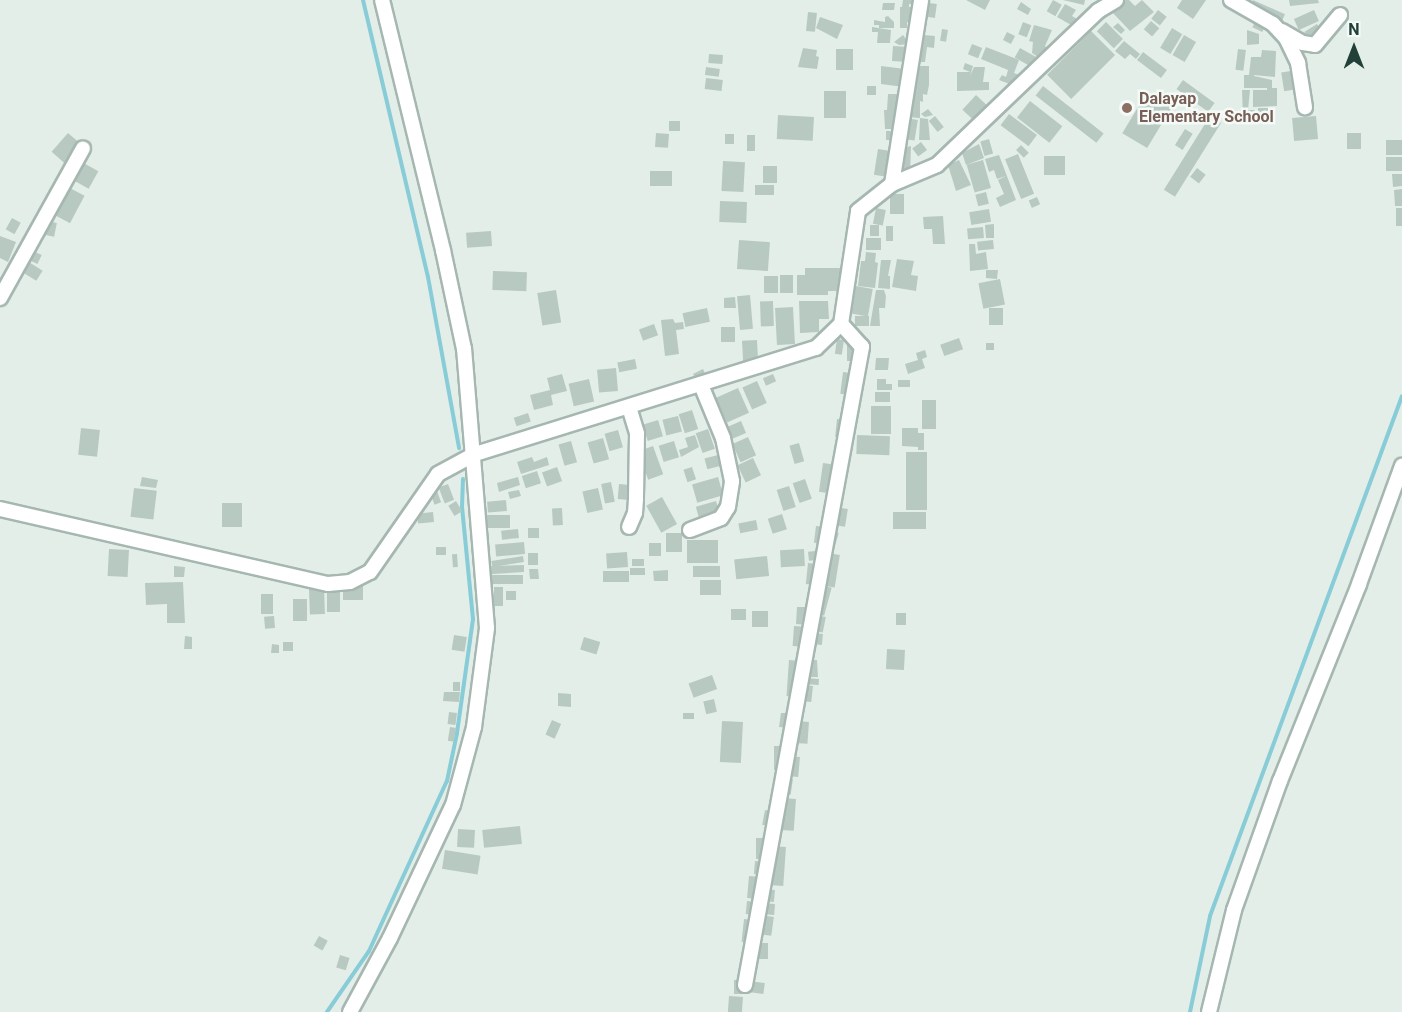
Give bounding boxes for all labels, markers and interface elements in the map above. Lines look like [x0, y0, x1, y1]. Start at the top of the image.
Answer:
north arrow [1324, 18, 1384, 78]
text: N [1348, 20, 1360, 39]
place label: Dalayap Elementary School [1139, 89, 1274, 127]
marker: Dalayap Elementary School [1120, 101, 1134, 115]

